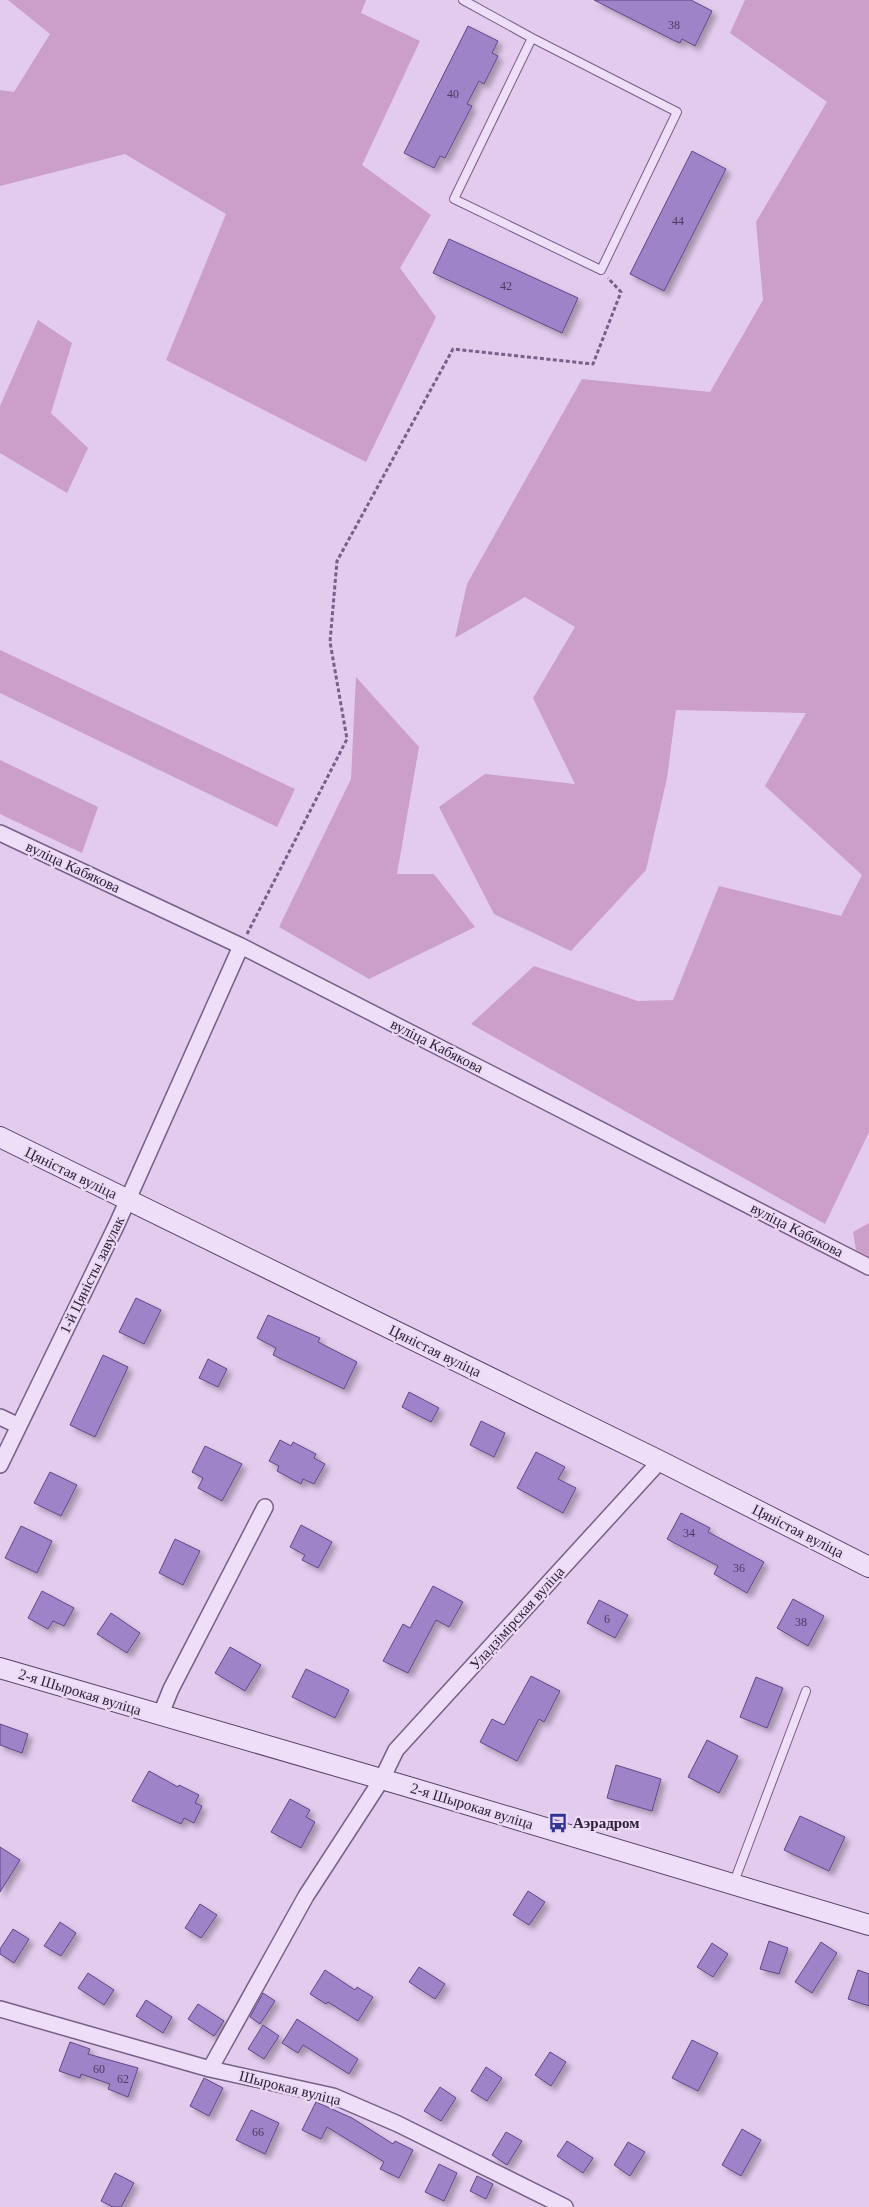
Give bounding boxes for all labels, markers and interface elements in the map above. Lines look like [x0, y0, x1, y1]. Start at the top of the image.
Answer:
house number: 38 [668, 18, 680, 32]
house number: 40 [447, 87, 459, 101]
house number: 44 [672, 214, 684, 228]
house number: 42 [500, 279, 512, 293]
street label: вуліца Кабякова [24, 838, 123, 896]
street label: вуліца Кабякова [388, 1016, 486, 1076]
street label: Цяністая вуліца [22, 1144, 120, 1202]
street label: вуліца Кабякова [748, 1200, 846, 1260]
street label: 1-й Цяністы завулак [57, 1213, 128, 1336]
street label: Цяністая вуліца [386, 1322, 484, 1380]
street label: Цяністая вуліца [750, 1501, 847, 1561]
house number: 34 [683, 1526, 695, 1540]
house number: 36 [733, 1561, 745, 1575]
street label: Уладзімірская вуліца [467, 1563, 568, 1673]
house number: 6 [604, 1612, 610, 1626]
house number: 38 [795, 1615, 807, 1629]
street label: 2-я Шырокая вуліца [17, 1666, 144, 1718]
street label: 2-я Шырокая вуліца [409, 1780, 536, 1832]
bus stop icon: Аэрадром [547, 1812, 569, 1834]
place label: Аэрадром [573, 1815, 640, 1831]
house number: 60 [93, 2062, 105, 2076]
street label: Шырокая вуліца [237, 2068, 343, 2108]
house number: 62 [117, 2072, 129, 2086]
house number: 66 [252, 2125, 264, 2139]

